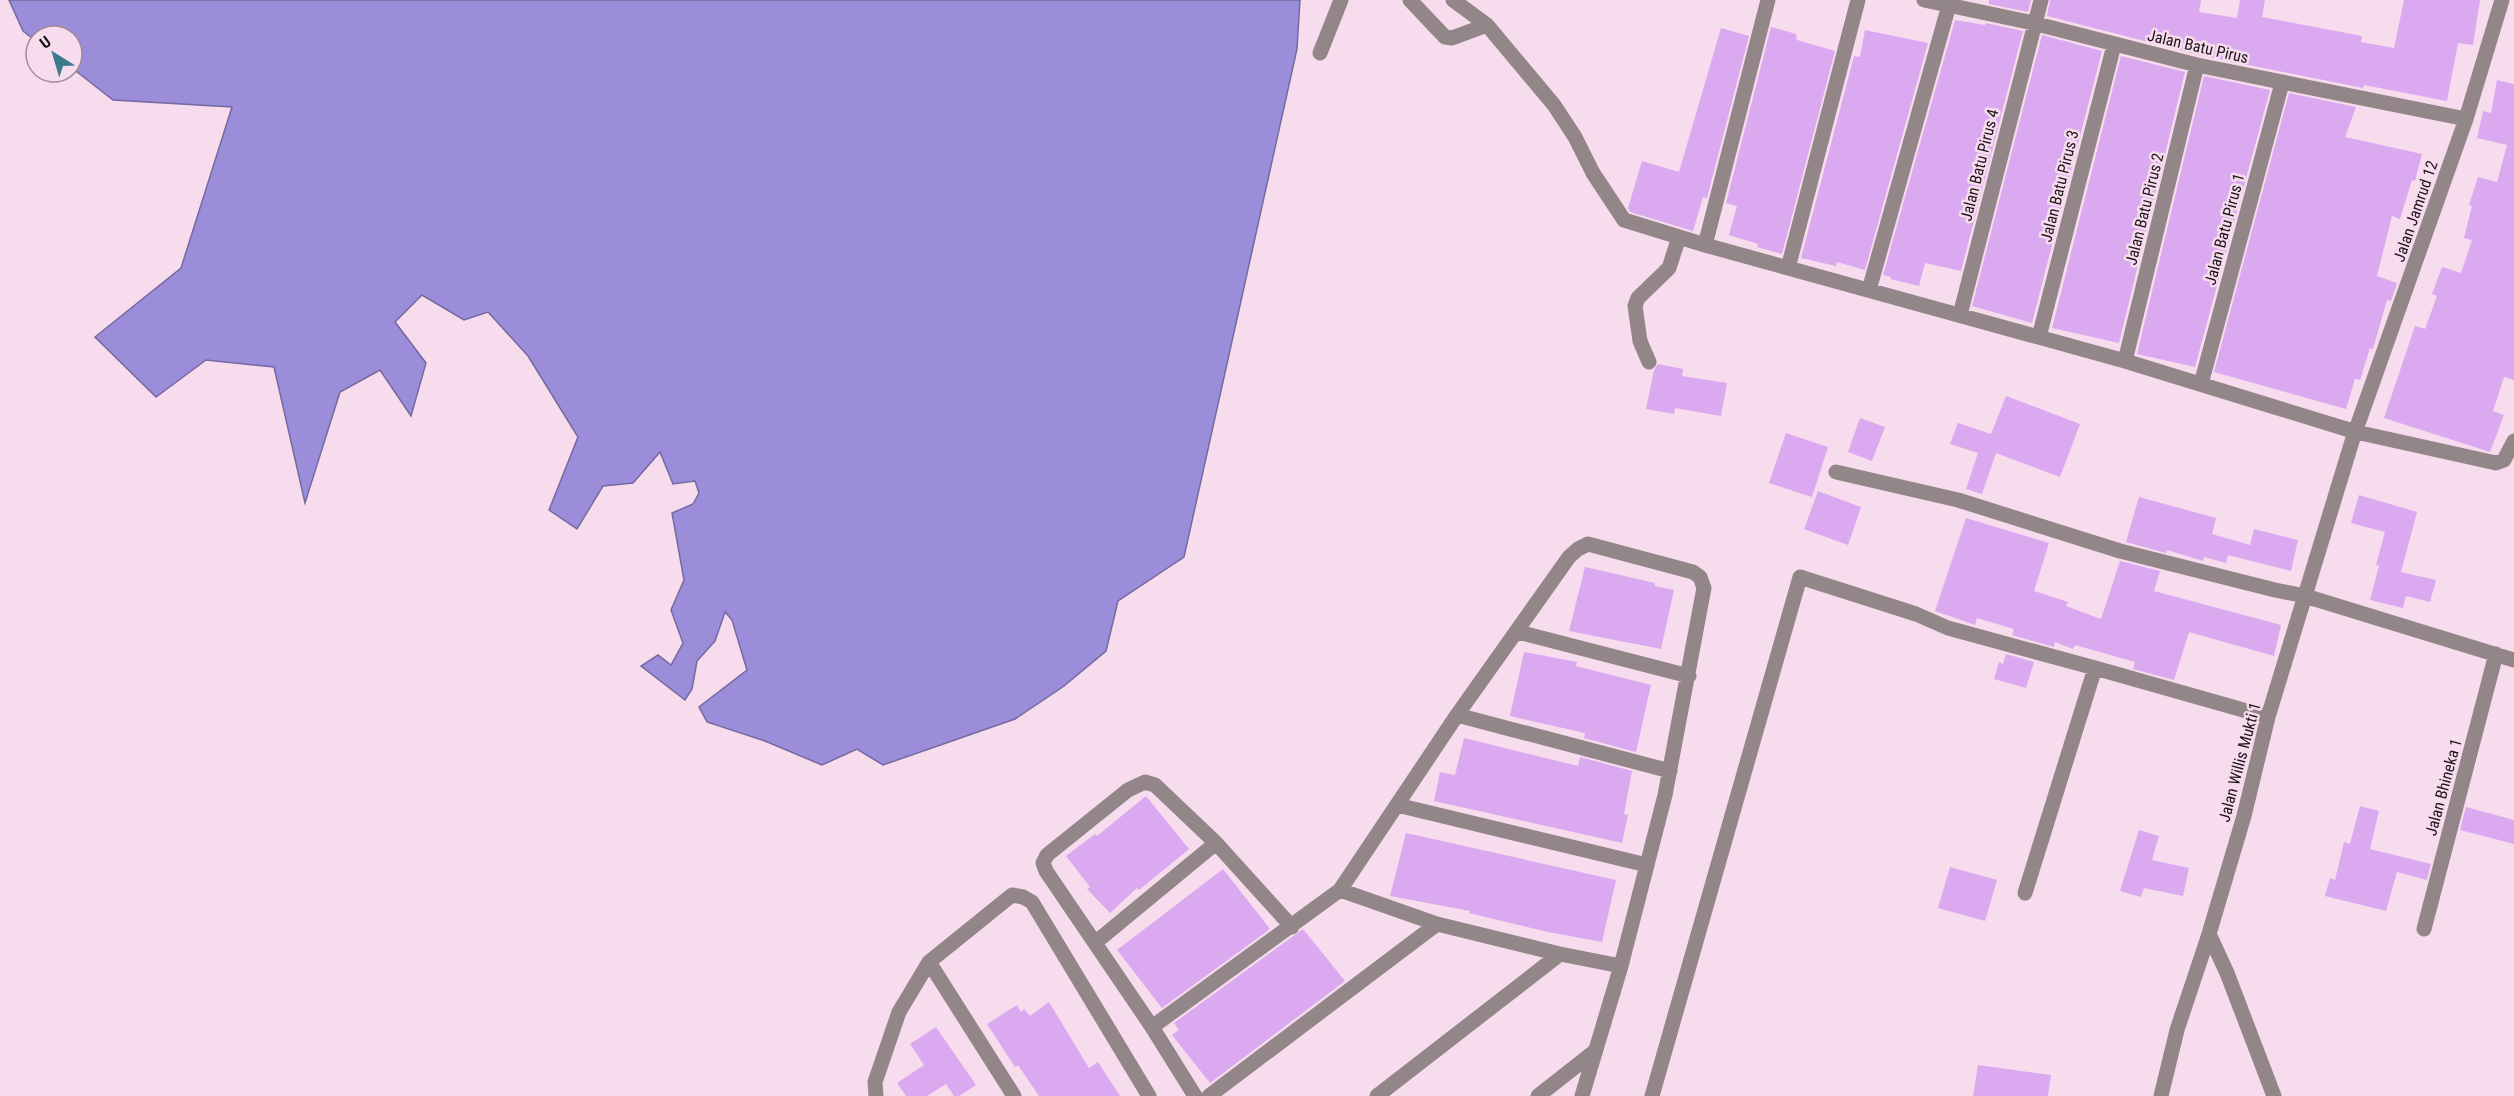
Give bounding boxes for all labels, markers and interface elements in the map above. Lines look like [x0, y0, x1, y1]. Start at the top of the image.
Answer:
north arrow [24, 24, 84, 84]
street label: Jalan Batu Pirus [2146, 26, 2250, 67]
text: U [36, 32, 55, 53]
street label: Jalan Batu Pirus 4 [1956, 107, 2003, 223]
street label: Jalan Batu Pirus 3 [2036, 128, 2083, 244]
street label: Jalan Batu Pirus 2 [2121, 151, 2168, 267]
street label: Jalan Jamrud 12 [2389, 158, 2442, 264]
street label: Jalan Batu Pirus 1 [2200, 171, 2249, 287]
street label: Jalan Willis Mukti 1 [2214, 700, 2265, 824]
street label: Jalan Bhineka 1 [2421, 736, 2466, 838]

